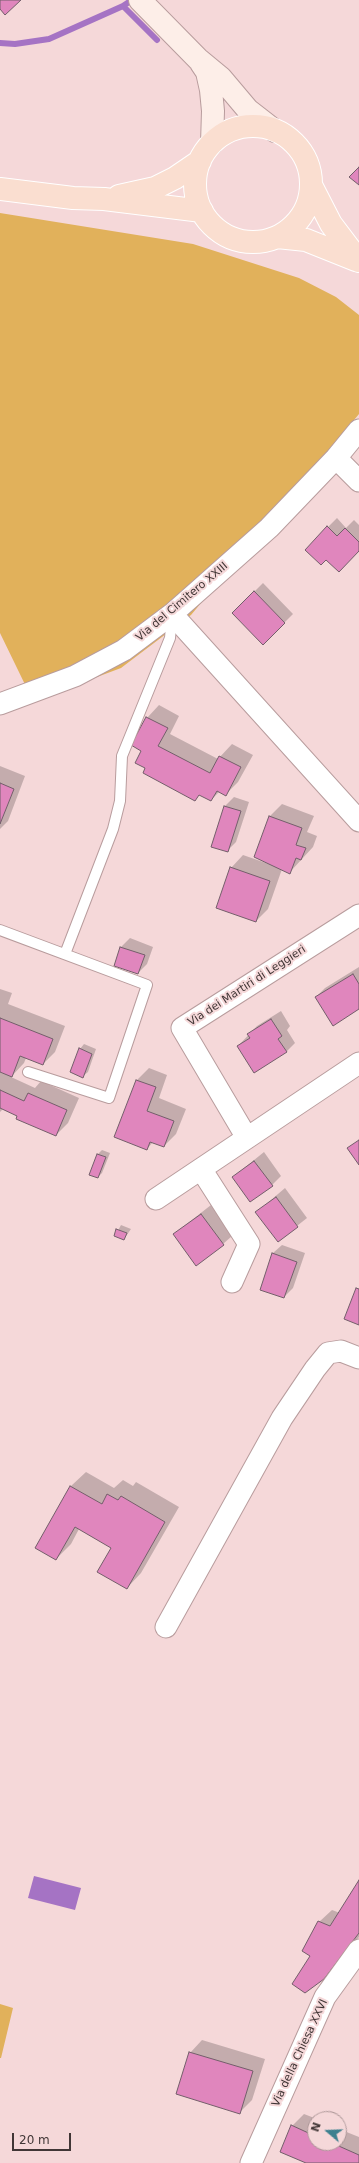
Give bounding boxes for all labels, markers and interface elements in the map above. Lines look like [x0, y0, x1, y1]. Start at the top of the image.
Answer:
street label: Via del Cimitero XXIII [133, 560, 231, 644]
street label: Via dei Martiri di Leggieri [186, 943, 308, 1029]
street label: Via della Chiesa XXVI [269, 1997, 331, 2109]
north arrow [307, 2111, 347, 2151]
text: N [308, 2121, 324, 2134]
scale bar [14, 2125, 73, 2151]
text: 20 m [19, 2133, 50, 2147]

